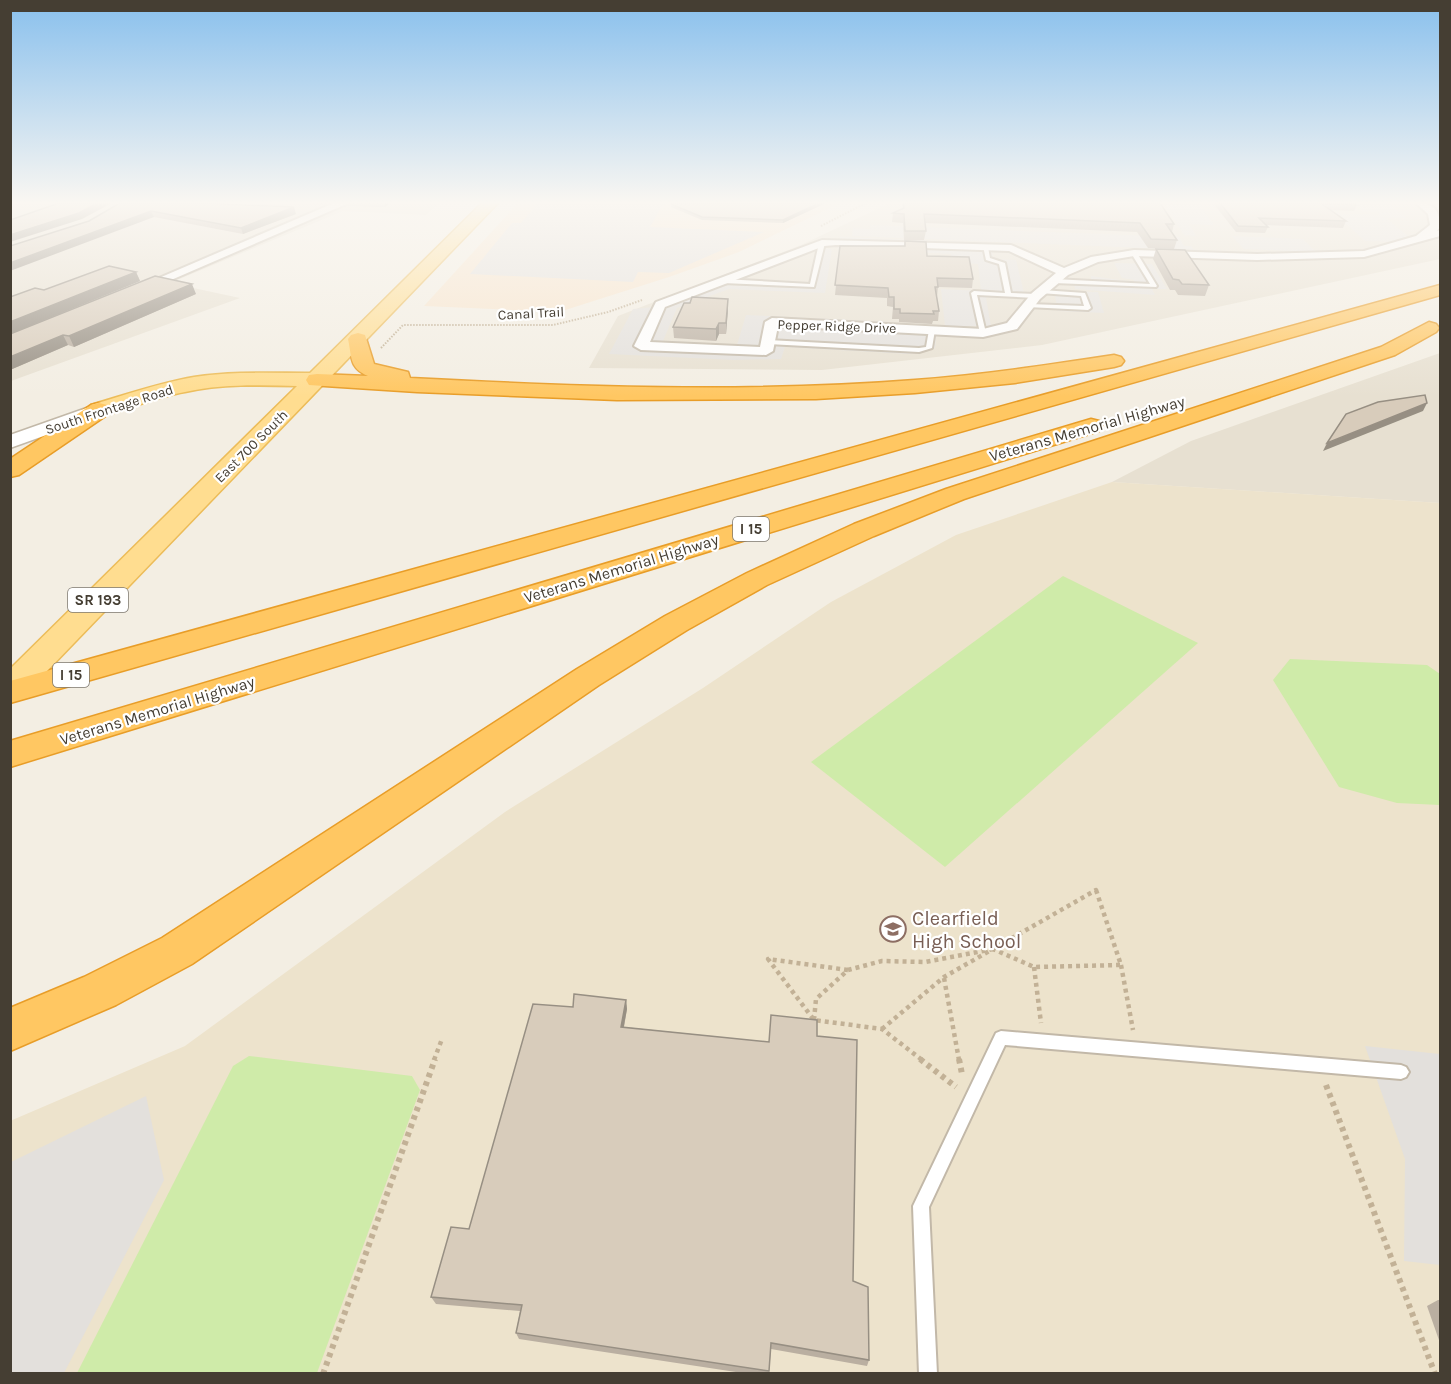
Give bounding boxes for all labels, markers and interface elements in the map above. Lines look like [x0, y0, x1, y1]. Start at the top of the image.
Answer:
street label: Canal Trail [497, 303, 565, 324]
street label: Pepper Ridge Drive [777, 316, 897, 337]
street label: South Frontage Road [43, 381, 175, 438]
street label: Veterans Memorial Highway [987, 391, 1188, 466]
street label: East 700 South [211, 406, 291, 486]
road number: I 15 [733, 517, 769, 541]
street label: Veterans Memorial Highway [522, 530, 721, 607]
road number: SR 193 [68, 588, 128, 612]
road number: I 15 [53, 663, 89, 687]
street label: Veterans Memorial Highway [58, 672, 257, 749]
place label: Clearfield High School [912, 907, 1021, 953]
school or university icon: Clearfield High School [878, 914, 908, 944]

